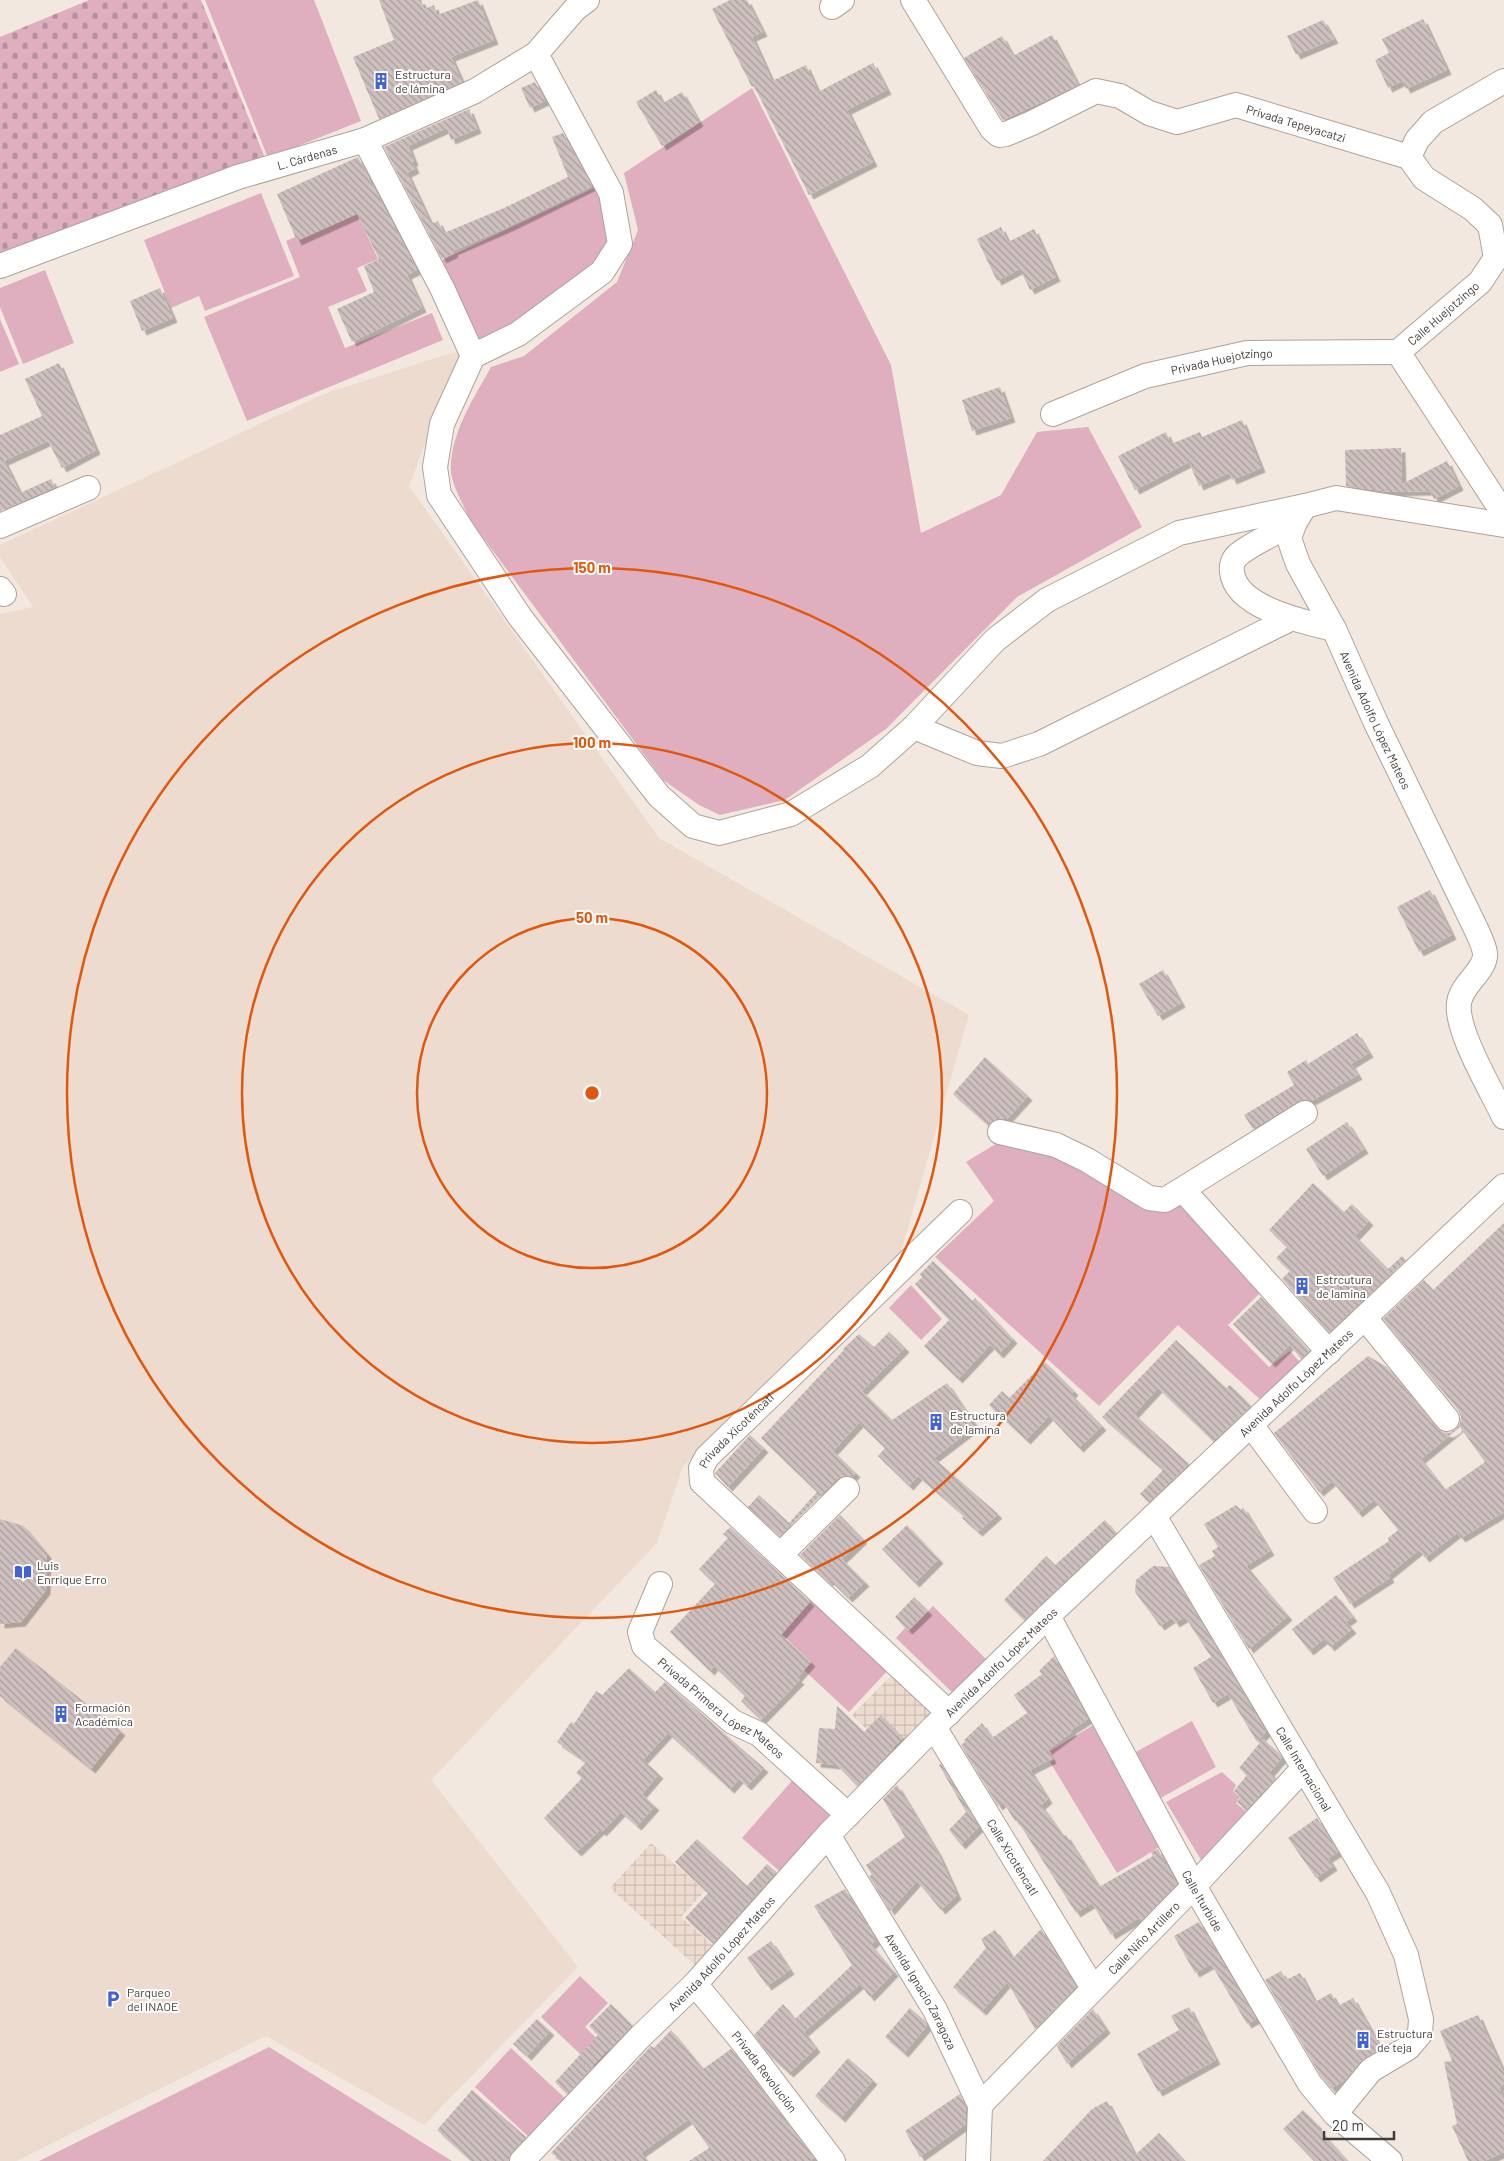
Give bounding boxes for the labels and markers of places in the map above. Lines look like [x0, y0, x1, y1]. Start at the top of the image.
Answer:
place label: Estructura de lámina [395, 67, 451, 95]
building icon: Estructura de lámina [371, 71, 391, 91]
centre of rings [583, 1084, 601, 1102]
place label: Estrcutura de lamina [1316, 1272, 1372, 1300]
building icon: Estrcutura de lamina [1292, 1276, 1312, 1296]
place label: Estructura de lamina [950, 1408, 1006, 1436]
building icon: Estructura de lamina [926, 1412, 946, 1432]
place label: Luis Enrrique Erro [37, 1558, 107, 1586]
library icon: Luis Enrrique Erro [13, 1562, 33, 1582]
place label: Formación Académica [75, 1700, 133, 1728]
building icon: Formación Académica [51, 1704, 71, 1724]
place label: Parqueo del INAOE [127, 1985, 178, 2013]
parking icon: Parqueo del INAOE [103, 1989, 123, 2009]
place label: Estructura de teja [1377, 2026, 1433, 2054]
building icon: Estructura de teja [1353, 2030, 1373, 2050]

